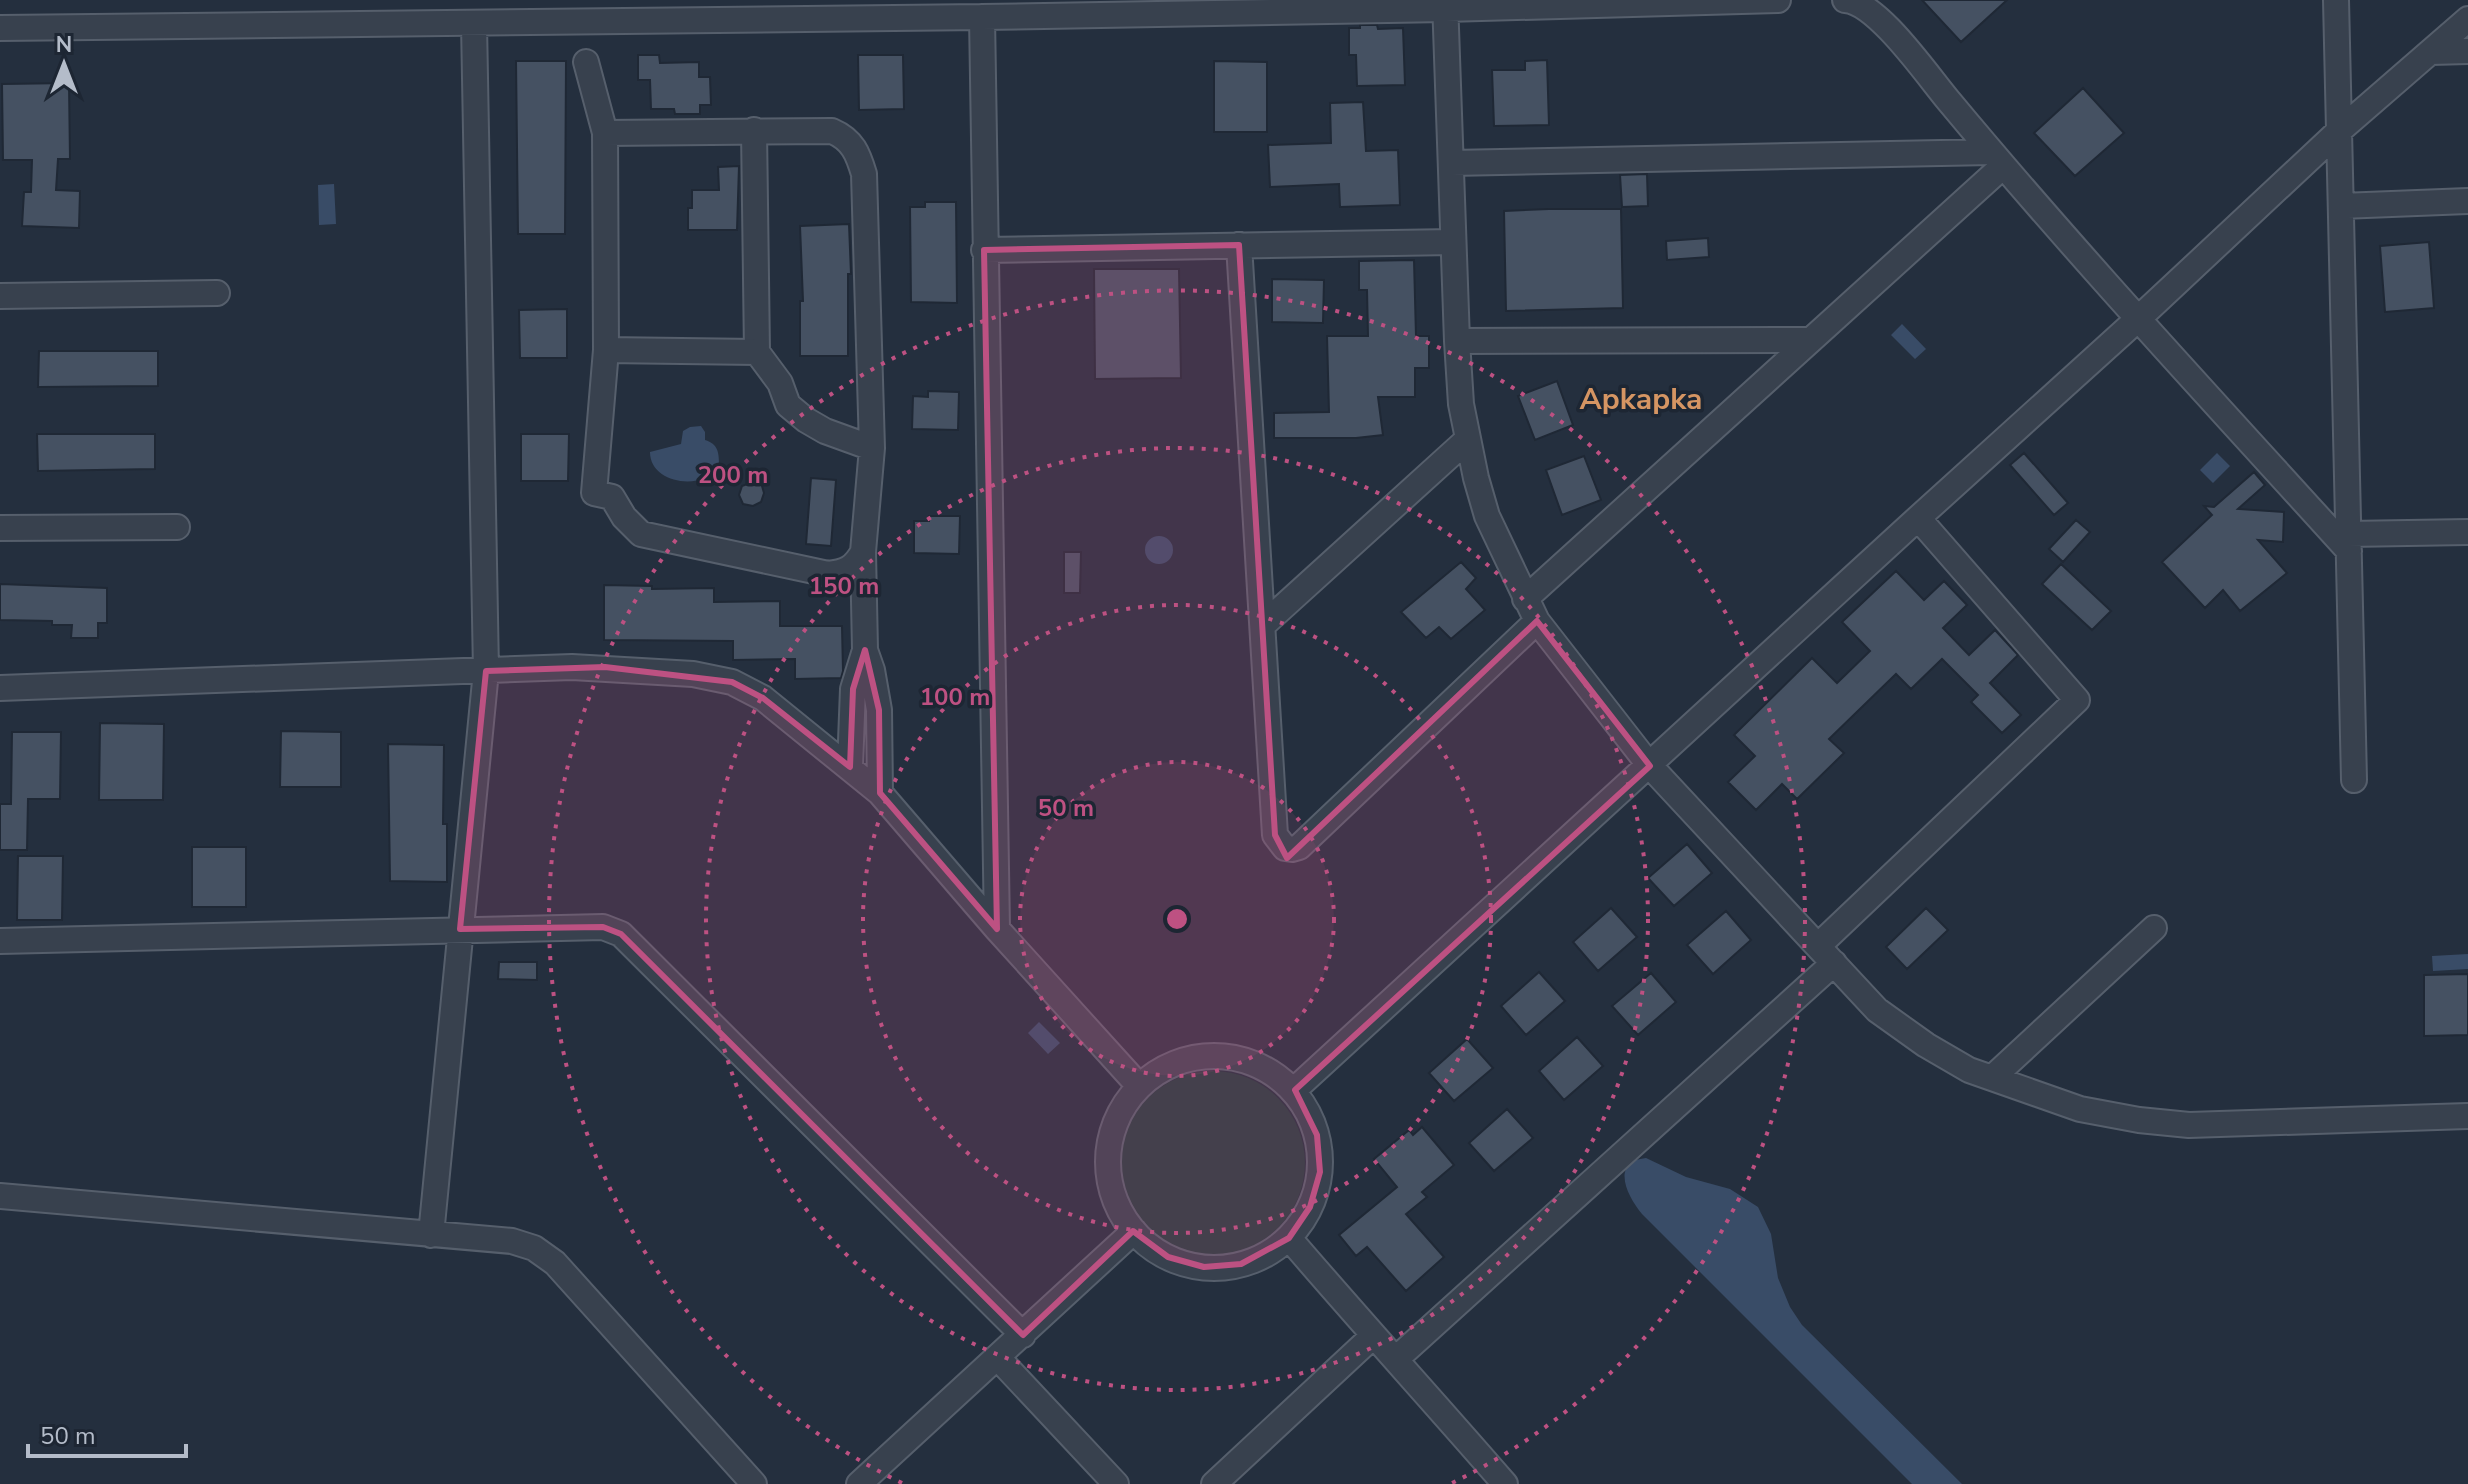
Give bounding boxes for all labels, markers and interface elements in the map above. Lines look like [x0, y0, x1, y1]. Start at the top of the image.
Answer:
north arrow [24, 24, 104, 104]
text: N [56, 30, 72, 60]
district label: Apkapka [1580, 379, 1703, 420]
text: 200 m [698, 459, 768, 491]
text: 150 m [809, 570, 879, 602]
text: 100 m [920, 681, 990, 713]
text: 50 m [1038, 792, 1094, 824]
centre of rings [1163, 905, 1191, 933]
scale bar [28, 1408, 186, 1458]
text: 50 m [40, 1420, 96, 1452]

